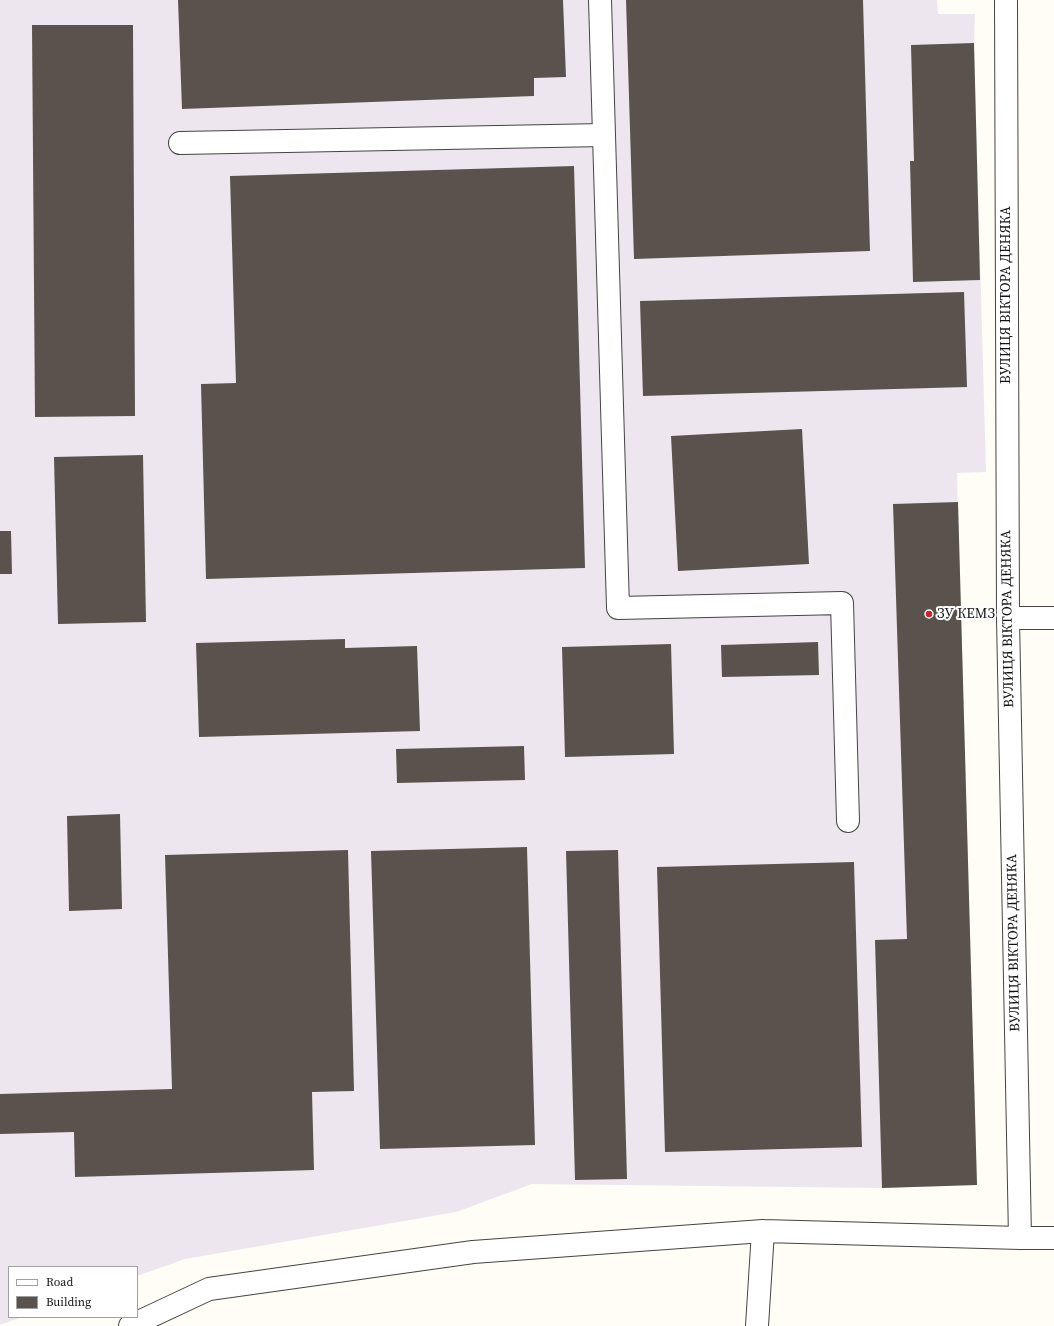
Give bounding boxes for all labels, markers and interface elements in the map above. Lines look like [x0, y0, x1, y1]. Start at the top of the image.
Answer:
street label: ВУЛИЦЯ ВІКТОРА ДЕНЯКА [998, 206, 1014, 384]
street label: ВУЛИЦЯ ВІКТОРА ДЕНЯКА [998, 530, 1018, 708]
place label: ЗУ КЕМЗ [937, 606, 995, 622]
marker: ЗУ КЕМЗ [924, 609, 934, 619]
street label: ВУЛИЦЯ ВІКТОРА ДЕНЯКА [1004, 854, 1024, 1032]
legend [8, 1266, 138, 1318]
text: Road [46, 1274, 73, 1290]
text: Building [46, 1294, 91, 1310]

